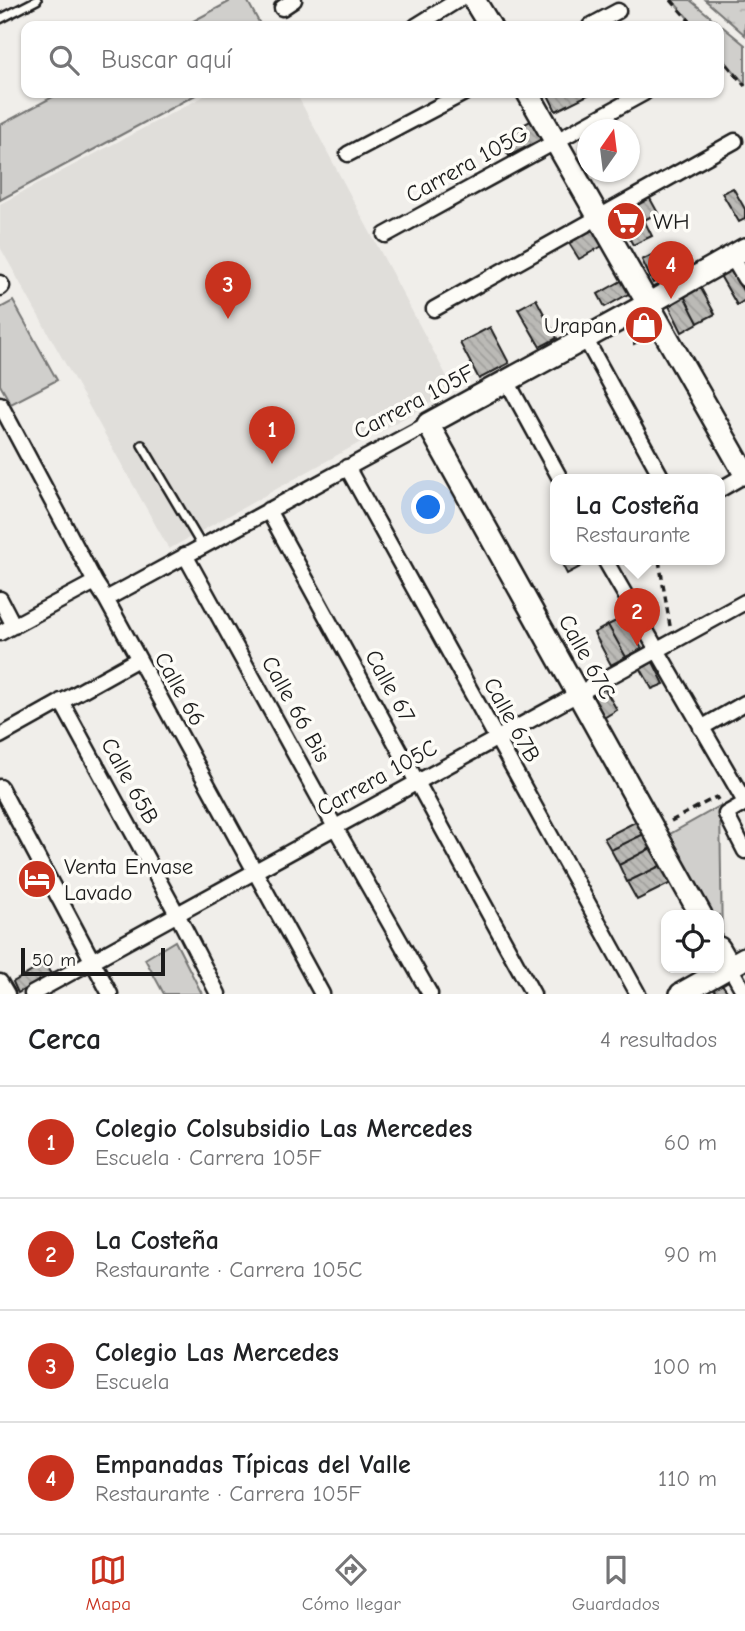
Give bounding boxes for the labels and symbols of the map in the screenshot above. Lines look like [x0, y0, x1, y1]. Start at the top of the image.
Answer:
street label: Carrera 105G [401, 119, 533, 209]
north arrow [577, 119, 640, 182]
supermarket icon: WH [605, 200, 647, 242]
place label: WH [653, 208, 690, 235]
pin: 4 [648, 241, 694, 299]
pin: 3 [205, 261, 251, 319]
shop icon: Urapan [623, 304, 665, 346]
place label: Urapan [544, 312, 617, 339]
street label: Carrera 105F [349, 359, 479, 445]
pin: 1 [249, 406, 295, 464]
your location [411, 490, 445, 524]
pin: 2 [614, 588, 660, 646]
street label: Calle 67C [553, 610, 621, 704]
street label: Calle 67 [359, 645, 421, 727]
street label: Calle 66 [149, 647, 211, 731]
street label: Calle 66 Bis [256, 651, 336, 767]
street label: Calle 67B [478, 673, 546, 767]
street label: Calle 65B [95, 733, 165, 829]
street label: Carrera 105C [312, 734, 442, 822]
place label: Venta Envase Lavado [64, 853, 193, 906]
hotel icon: Venta Envase Lavado [16, 858, 58, 900]
scale bar [21, 945, 164, 977]

